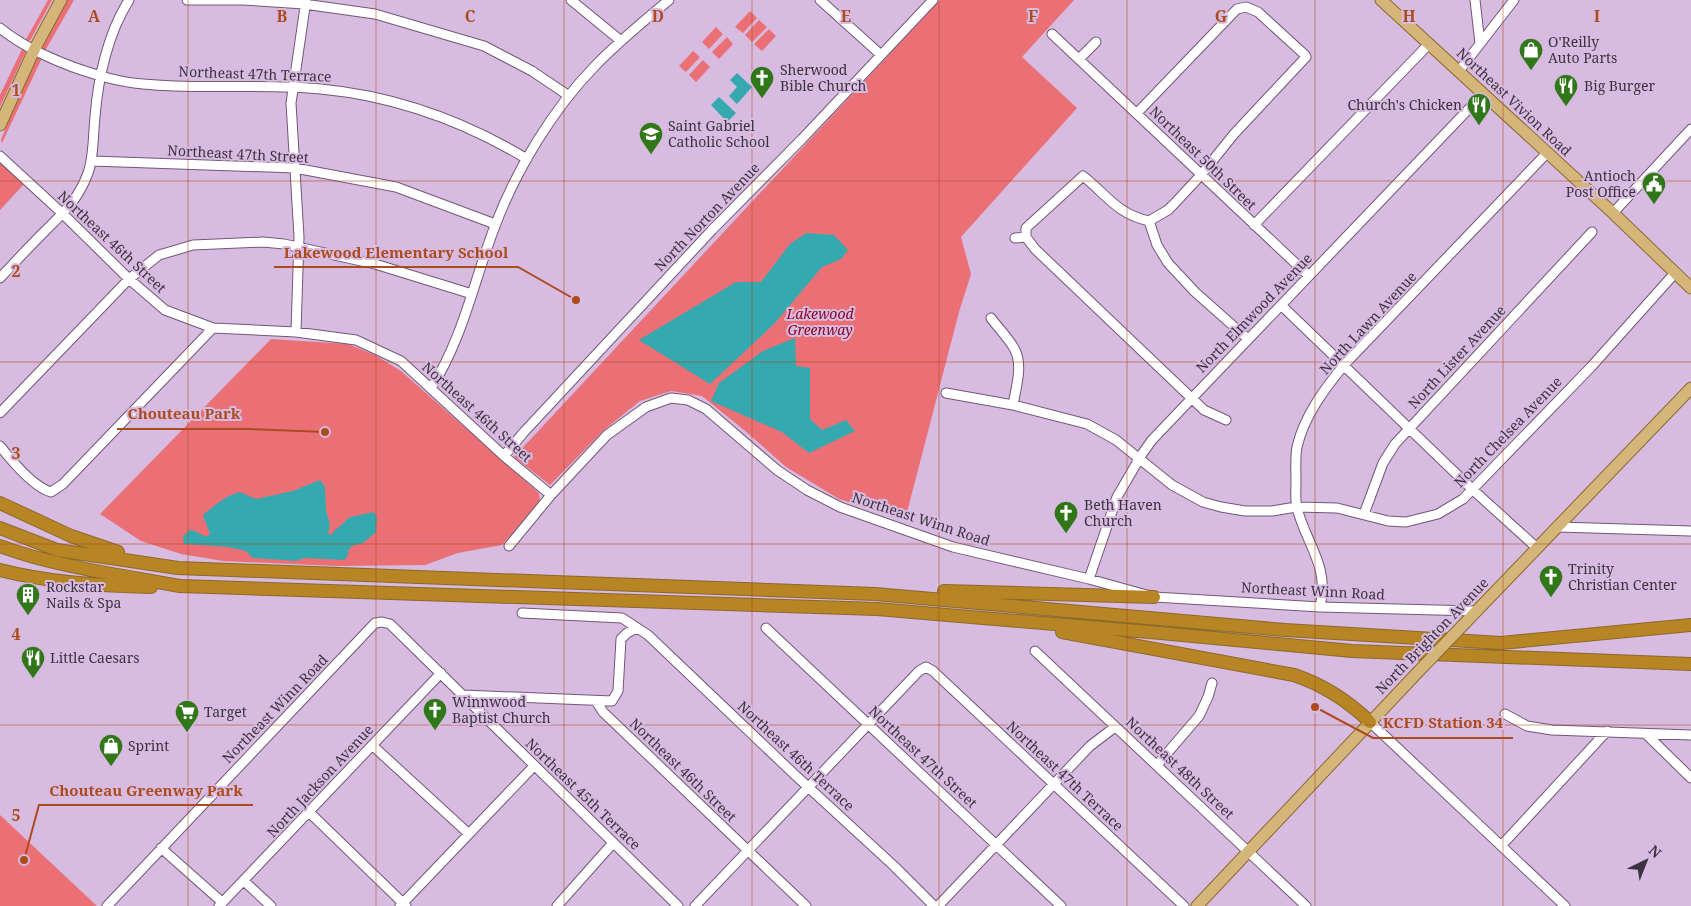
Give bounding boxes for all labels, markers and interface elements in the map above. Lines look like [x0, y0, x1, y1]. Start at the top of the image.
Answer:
text: A [88, 5, 101, 27]
text: B [277, 5, 288, 27]
text: C [465, 5, 476, 27]
text: D [652, 5, 664, 27]
text: E [841, 5, 851, 27]
text: F [1028, 5, 1038, 27]
text: G [1215, 5, 1227, 27]
text: H [1402, 5, 1416, 27]
text: I [1594, 5, 1600, 27]
place label: O'Reilly Auto Parts [1548, 32, 1617, 67]
shop icon: O'Reilly Auto Parts [1518, 37, 1544, 71]
street label: Northeast Vivion Road [1453, 43, 1576, 160]
place label: Sherwood Bible Church [780, 60, 867, 95]
street label: Northeast 47th Terrace [178, 61, 332, 86]
church icon: Sherwood Bible Church [749, 65, 775, 99]
restaurant icon: Big Burger [1553, 73, 1579, 107]
place label: Big Burger [1584, 76, 1655, 95]
text: 1 [11, 79, 21, 101]
restaurant icon: Church's Chicken [1466, 92, 1492, 126]
place label: Church's Chicken [1347, 95, 1462, 114]
street label: Northeast 50th Street [1146, 102, 1261, 214]
place label: Saint Gabriel Catholic School [668, 116, 770, 151]
school or university icon: Saint Gabriel Catholic School [638, 121, 664, 155]
street label: Northeast 47th Street [167, 140, 309, 167]
street label: North Norton Avenue [650, 158, 763, 275]
place label: Antioch Post Office [1566, 166, 1636, 201]
public building icon: Antioch Post Office [1641, 171, 1667, 205]
street label: Northeast 46th Street [54, 186, 171, 297]
callout: Lakewood Elementary School [274, 237, 518, 267]
text: Lakewood Elementary School [284, 242, 509, 262]
street label: North Elmwood Avenue [1191, 249, 1316, 377]
text: 2 [11, 260, 21, 282]
street label: North Lawn Avenue [1315, 267, 1420, 378]
street label: North Lister Avenue [1404, 301, 1510, 413]
park label: Lakewood Greenway [785, 304, 854, 339]
street label: Northeast 46th Street [418, 357, 536, 466]
street label: North Chelsea Avenue [1450, 372, 1566, 491]
callout: Chouteau Park [117, 399, 250, 429]
text: Chouteau Park [128, 403, 241, 423]
text: 3 [11, 442, 21, 464]
street label: Northeast Winn Road [850, 487, 993, 550]
place label: Beth Haven Church [1084, 495, 1162, 530]
church icon: Beth Haven Church [1053, 500, 1079, 534]
place label: Trinity Christian Center [1568, 559, 1677, 594]
church icon: Trinity Christian Center [1538, 564, 1564, 598]
street label: North Brighton Avenue [1371, 573, 1492, 698]
place label: Rockstar Nails & Spa [46, 577, 122, 612]
street label: Northeast Winn Road [1241, 577, 1386, 604]
building icon: Rockstar Nails & Spa [15, 582, 41, 616]
text: 4 [11, 623, 21, 645]
restaurant icon: Little Caesars [20, 645, 46, 679]
place label: Little Caesars [50, 648, 140, 667]
street label: Northeast Winn Road [218, 650, 332, 767]
place label: Winnwood Baptist Church [452, 692, 551, 727]
street label: Northeast 46th Terrace [734, 696, 859, 815]
church icon: Winnwood Baptist Church [422, 697, 448, 731]
supermarket icon: Target [174, 699, 200, 733]
street label: Northeast 47th Street [865, 701, 982, 812]
place label: Target [204, 702, 247, 721]
callout: KCFD Station 34 [1373, 708, 1513, 738]
street label: Northeast 48th Street [1122, 712, 1239, 823]
text: KCFD Station 34 [1383, 712, 1504, 732]
street label: Northeast 46th Street [626, 714, 741, 826]
street label: Northeast 47th Terrace [1003, 716, 1128, 835]
street label: North Jackson Avenue [262, 720, 377, 841]
shop icon: Sprint [98, 733, 124, 767]
street label: Northeast 45th Terrace [522, 734, 645, 854]
place label: Sprint [128, 736, 169, 755]
callout: Chouteau Greenway Park [39, 775, 253, 805]
text: Chouteau Greenway Park [49, 780, 243, 800]
text: 5 [11, 804, 21, 826]
north arrow [1621, 836, 1671, 886]
text: N [1645, 840, 1666, 862]

